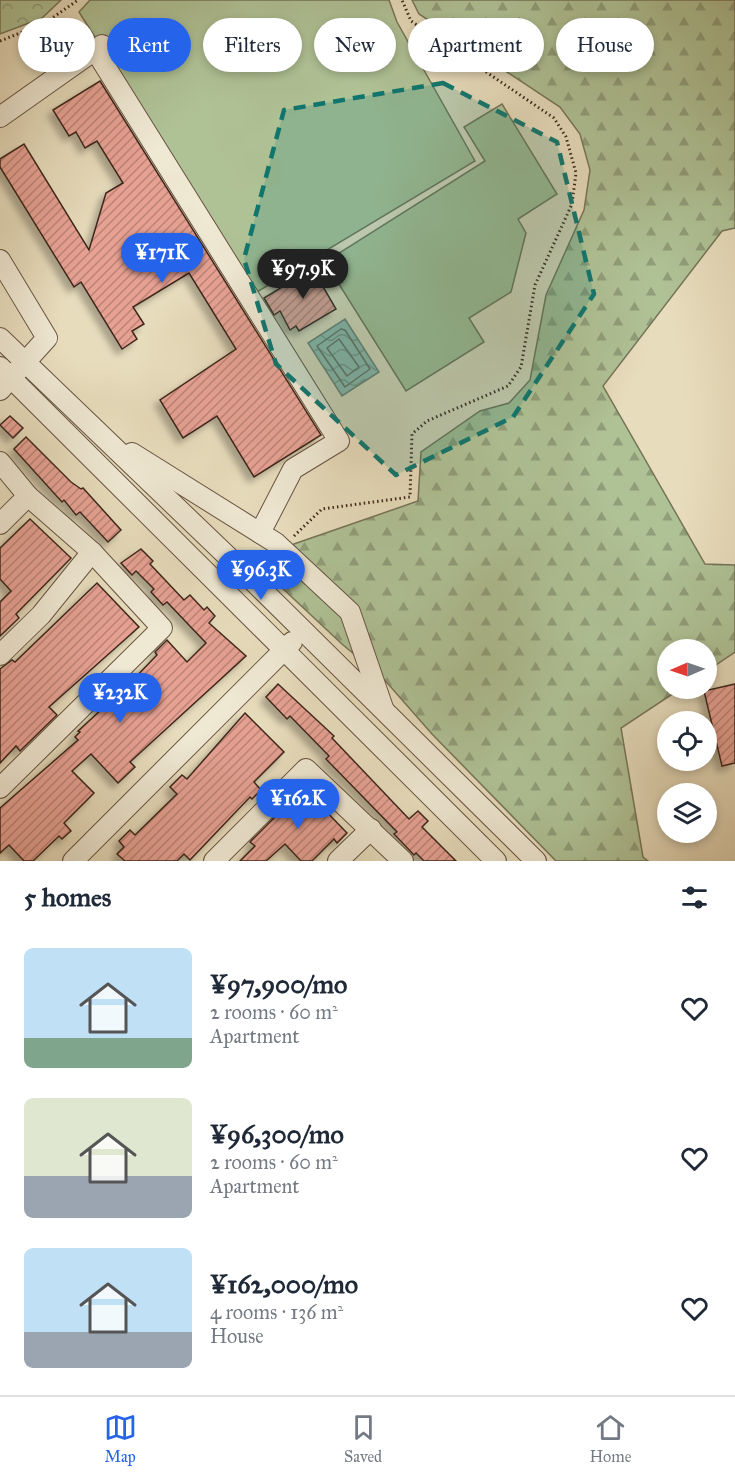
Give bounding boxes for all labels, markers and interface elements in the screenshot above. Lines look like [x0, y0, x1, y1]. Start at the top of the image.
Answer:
chip: Buy [18, 18, 95, 72]
chip: Rent [107, 18, 191, 72]
chip: Filters [203, 18, 302, 72]
chip: New [314, 18, 396, 72]
chip: Apartment [408, 18, 544, 72]
chip: House [556, 18, 654, 72]
pin: ¥171K [120, 233, 204, 284]
text: ¥171K [135, 240, 189, 264]
pin: ¥97.9K [254, 249, 352, 300]
text: ¥97.9K [271, 256, 335, 280]
pin: ¥96.3K [212, 550, 310, 601]
text: ¥96.3K [231, 557, 291, 581]
north arrow [657, 639, 717, 699]
map controls [657, 639, 717, 843]
pin: ¥232K [78, 673, 162, 724]
text: ¥232K [92, 680, 148, 704]
button: locate [657, 711, 717, 771]
pin: ¥162K [256, 779, 340, 830]
button: layers [657, 783, 717, 843]
text: ¥162K [270, 786, 326, 810]
text: 5 homes [24, 881, 111, 913]
icon: filters [678, 881, 711, 914]
text: ¥97,900/mo [210, 968, 347, 1000]
icon: home [72, 972, 144, 1044]
icon: heart [678, 992, 711, 1025]
text: 2 rooms · 60 m² [210, 1000, 338, 1024]
text: Apartment [210, 1024, 299, 1048]
text: ¥96,300/mo [210, 1118, 344, 1150]
icon: home [72, 1122, 144, 1194]
icon: heart [678, 1142, 711, 1175]
text: 2 rooms · 60 m² [210, 1150, 338, 1174]
text: Apartment [210, 1174, 299, 1198]
text: ¥162,000/mo [210, 1268, 358, 1300]
icon: home [72, 1272, 144, 1344]
icon: heart [678, 1292, 711, 1325]
text: 4 rooms · 136 m² [210, 1300, 343, 1324]
text: House [210, 1324, 264, 1348]
tab: Map [104, 1411, 137, 1466]
tab: Saved [344, 1411, 382, 1466]
tab: Home [589, 1411, 631, 1466]

